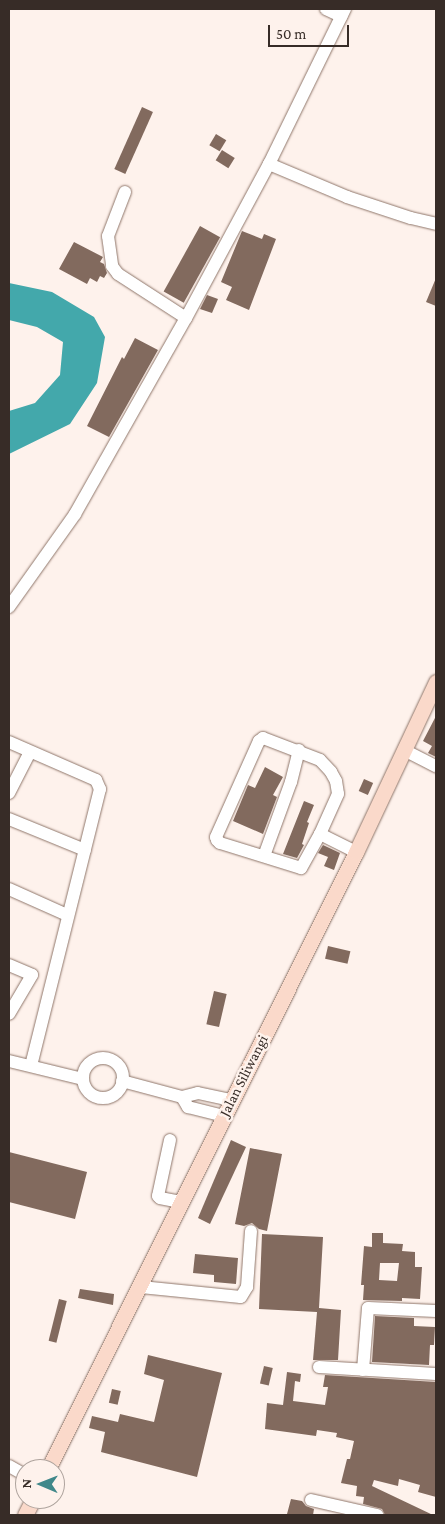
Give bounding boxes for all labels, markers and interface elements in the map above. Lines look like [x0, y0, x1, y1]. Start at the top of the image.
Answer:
scale bar [270, 15, 351, 47]
text: 50 m [276, 26, 306, 42]
street label: Jalan Siliwangi [216, 1032, 272, 1120]
north arrow [15, 1459, 65, 1509]
text: N [18, 1479, 34, 1489]

